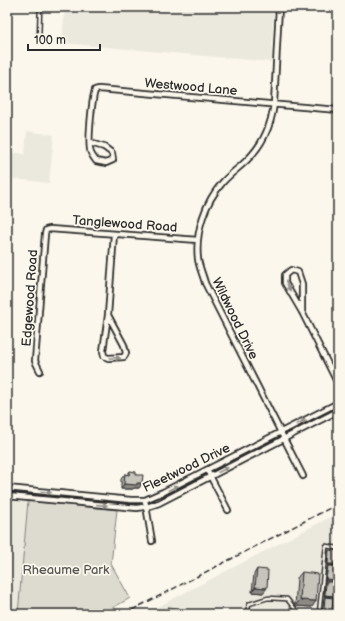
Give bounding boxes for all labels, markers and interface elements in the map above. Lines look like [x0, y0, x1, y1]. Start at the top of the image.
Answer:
scale bar [28, 26, 100, 52]
text: 100 m [34, 33, 66, 48]
street label: Westwood Lane [144, 75, 238, 99]
street label: Tanglewood Road [72, 212, 178, 236]
street label: Edgewood Road [19, 249, 41, 347]
street label: Wildwood Drive [208, 275, 262, 362]
one-way arrow [285, 281, 291, 292]
one-way arrow [109, 355, 122, 361]
one-way arrow [295, 419, 307, 425]
street label: Fleetwood Drive [140, 440, 233, 496]
one-way arrow [217, 467, 229, 473]
one-way arrow [167, 484, 179, 491]
one-way arrow [40, 489, 52, 495]
one-way arrow [96, 502, 108, 508]
park label: Rheaume Park [23, 562, 110, 578]

